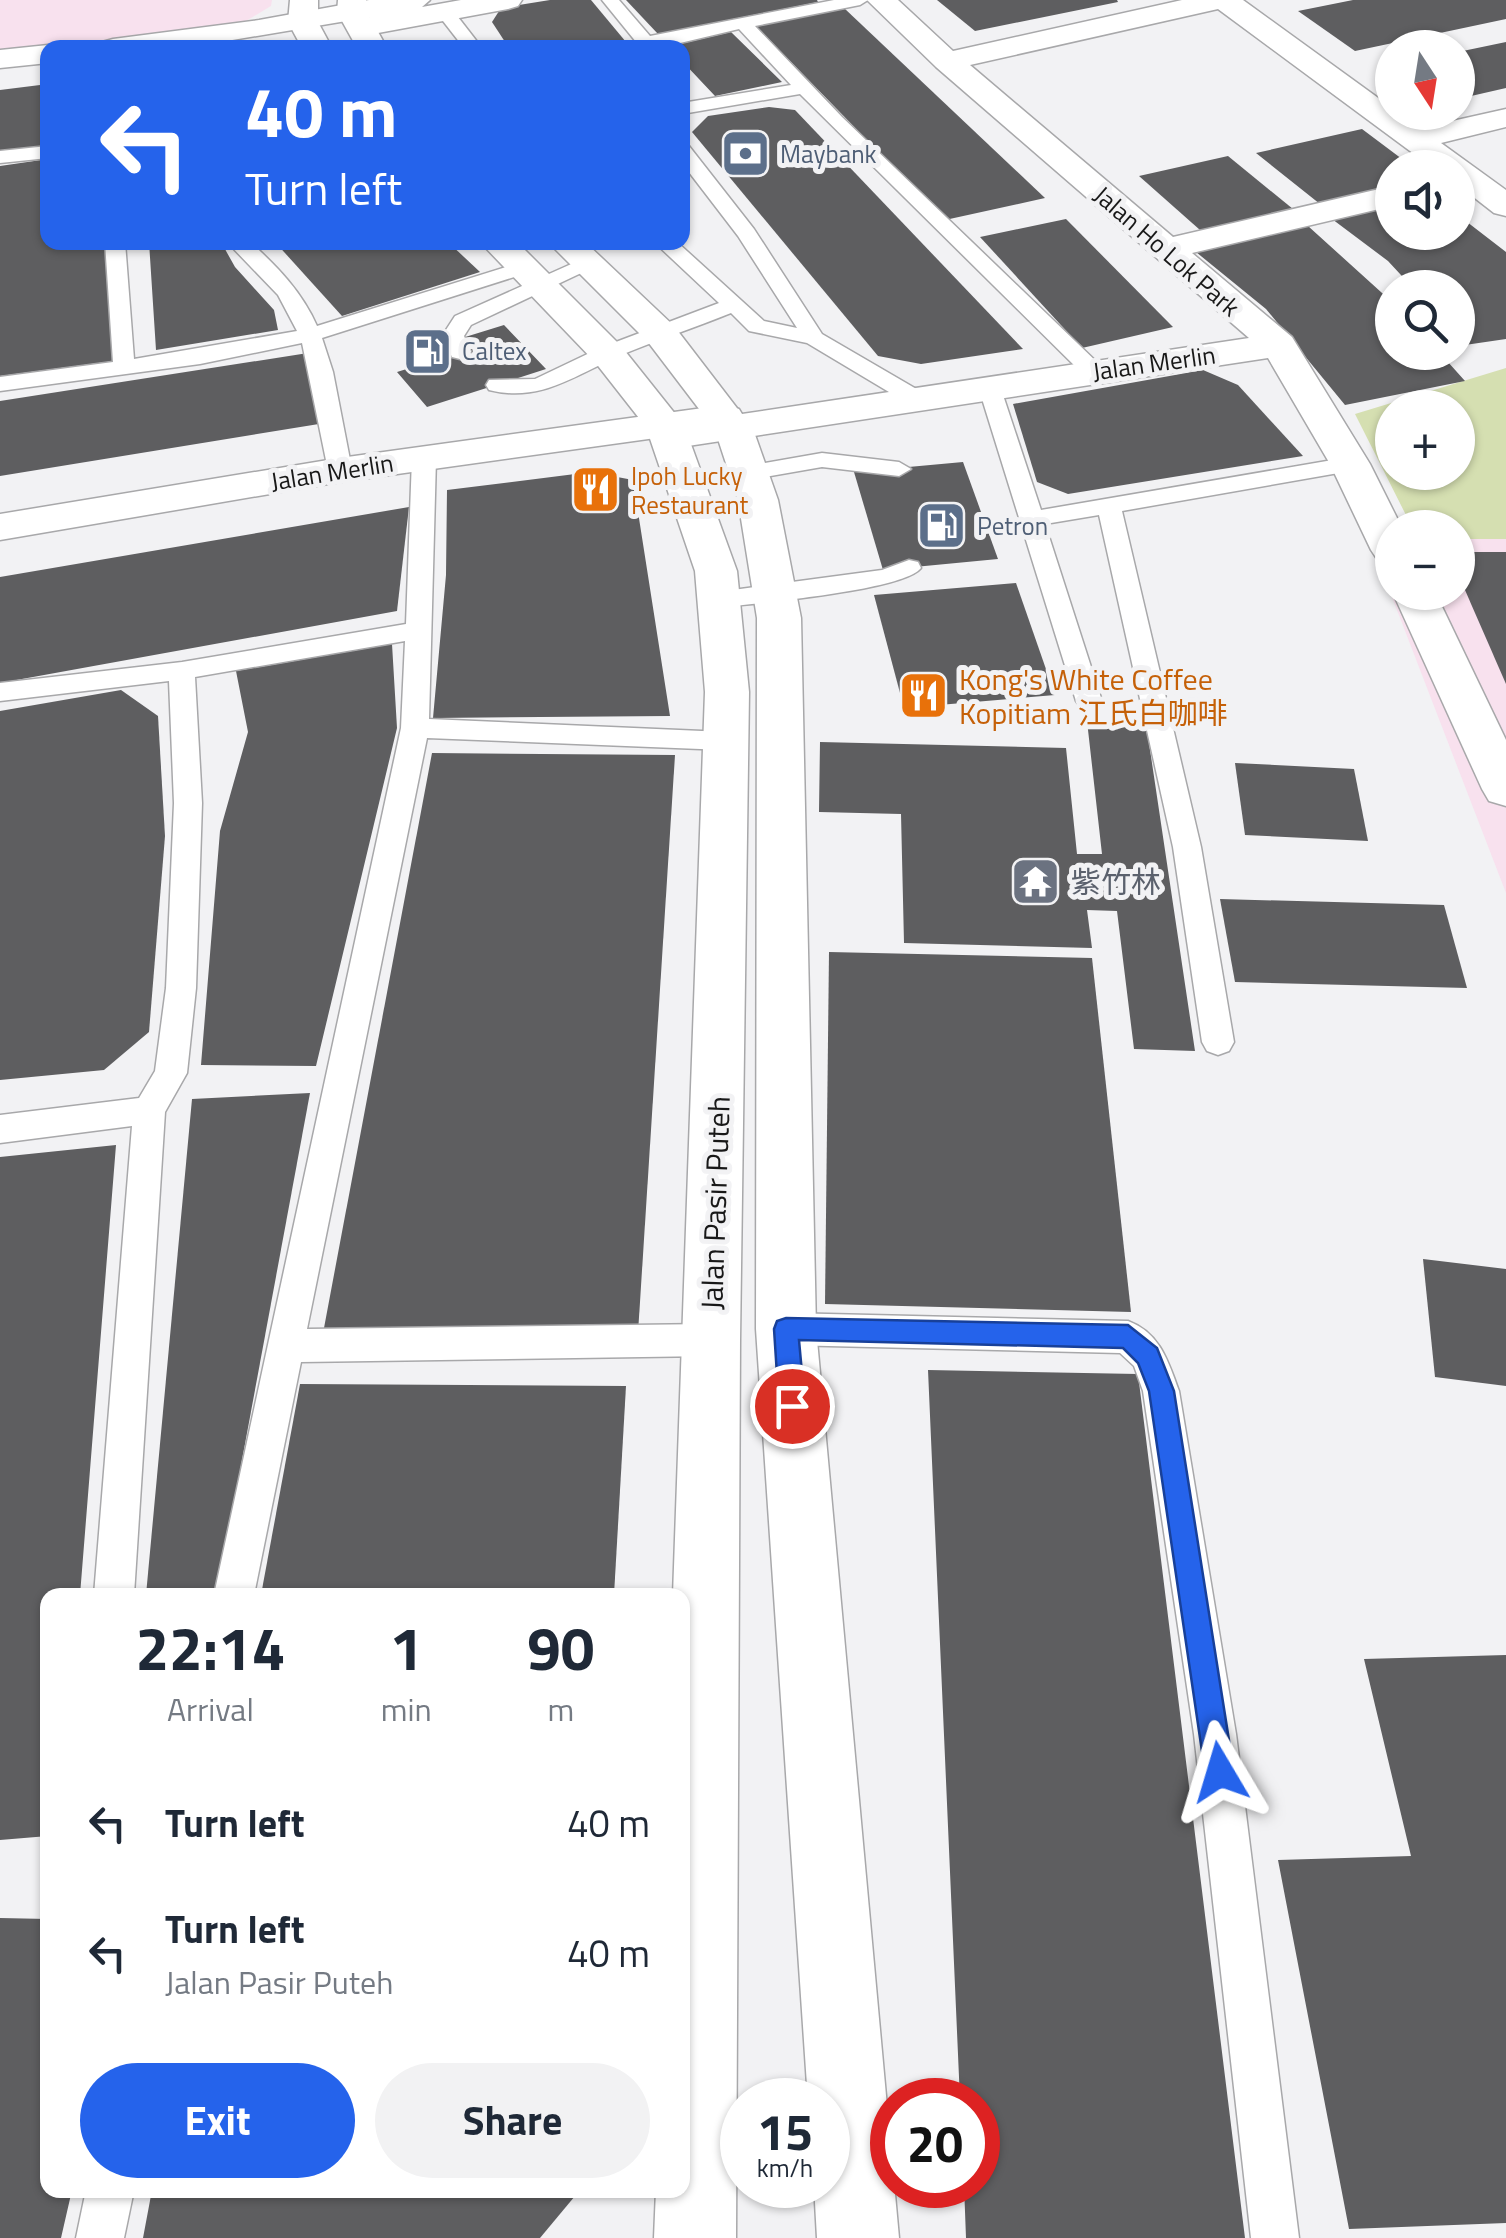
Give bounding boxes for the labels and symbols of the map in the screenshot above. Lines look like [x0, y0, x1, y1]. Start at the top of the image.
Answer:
north arrow [1375, 30, 1475, 130]
bank icon: Maybank [719, 128, 771, 180]
place label: Maybank [780, 135, 877, 173]
street label: Jalan Ho Lok Park [1086, 177, 1248, 325]
fuel station icon: Caltex [401, 325, 453, 377]
place label: Caltex [462, 332, 527, 370]
street label: Jalan Merlin [1090, 336, 1218, 390]
street label: Jalan Merlin [268, 444, 396, 500]
place label: Ipoh Lucky Restaurant [631, 457, 749, 524]
restaurant icon: Ipoh Lucky Restaurant [570, 464, 622, 516]
fuel station icon: Petron [916, 500, 968, 552]
place label: Petron [977, 507, 1048, 545]
place label: Kong's White Coffee Kopitiam 江氏白咖啡 [959, 656, 1228, 736]
restaurant icon: Kong's White Coffee Kopitiam 江氏白咖啡 [898, 670, 950, 722]
temple icon: 紫竹林 [1010, 856, 1062, 908]
place label: 紫竹林 [1071, 859, 1161, 905]
street label: Jalan Pasir Puteh [688, 1095, 742, 1311]
pin [750, 1364, 835, 1449]
position arrow [1168, 1720, 1272, 1824]
speed limit sign: 20 [870, 2078, 1000, 2208]

